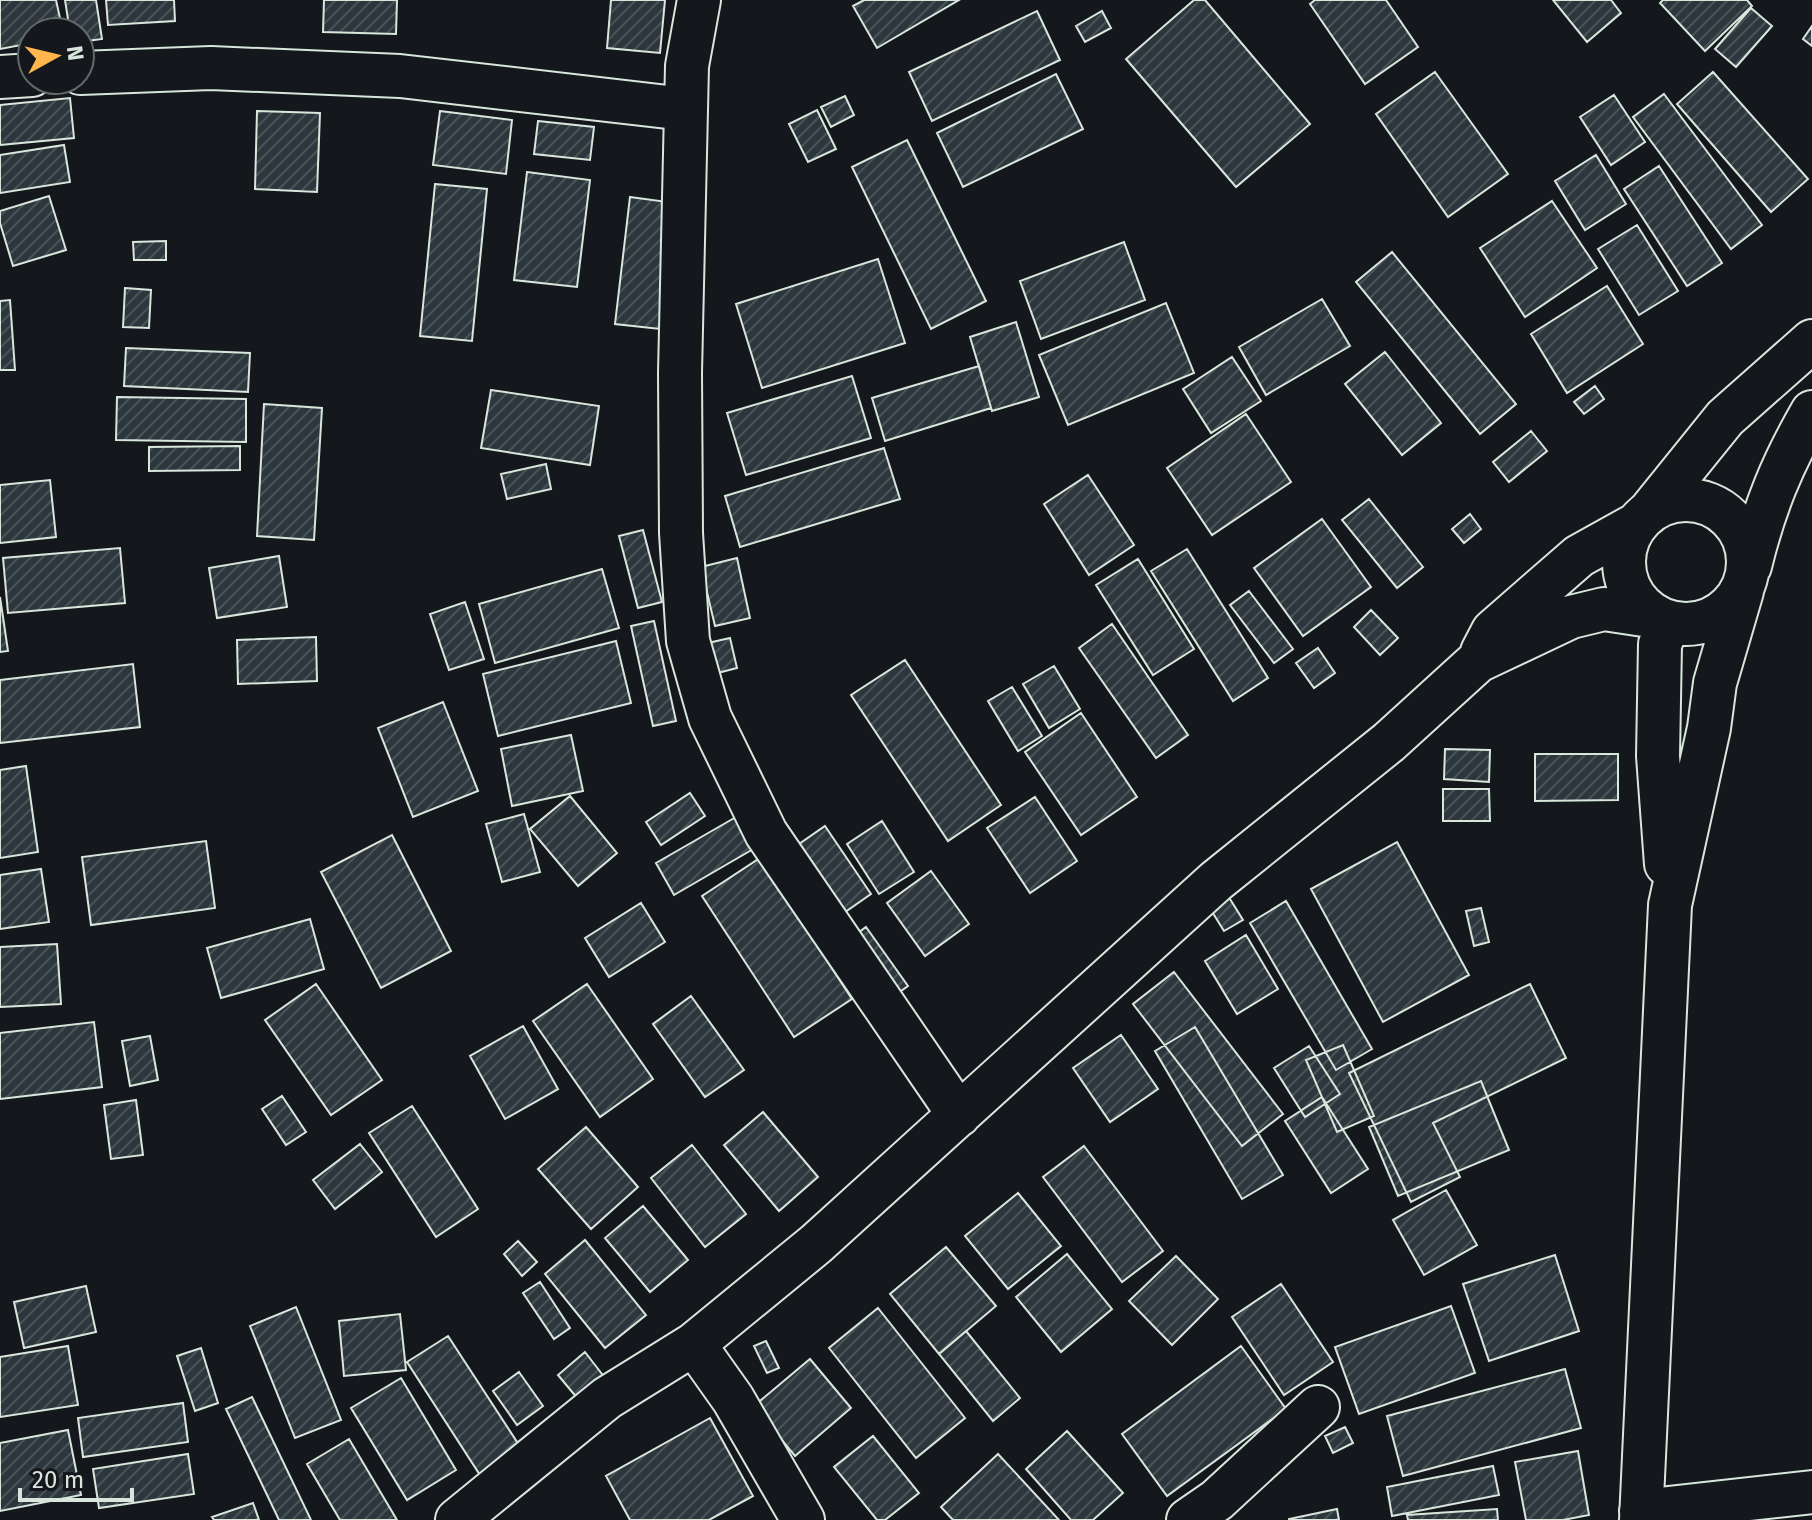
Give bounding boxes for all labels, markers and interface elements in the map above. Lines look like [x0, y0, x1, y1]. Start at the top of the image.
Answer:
north arrow [16, 16, 96, 96]
text: N [61, 44, 90, 62]
scale bar [20, 1452, 132, 1502]
text: 20 m [32, 1466, 84, 1494]

